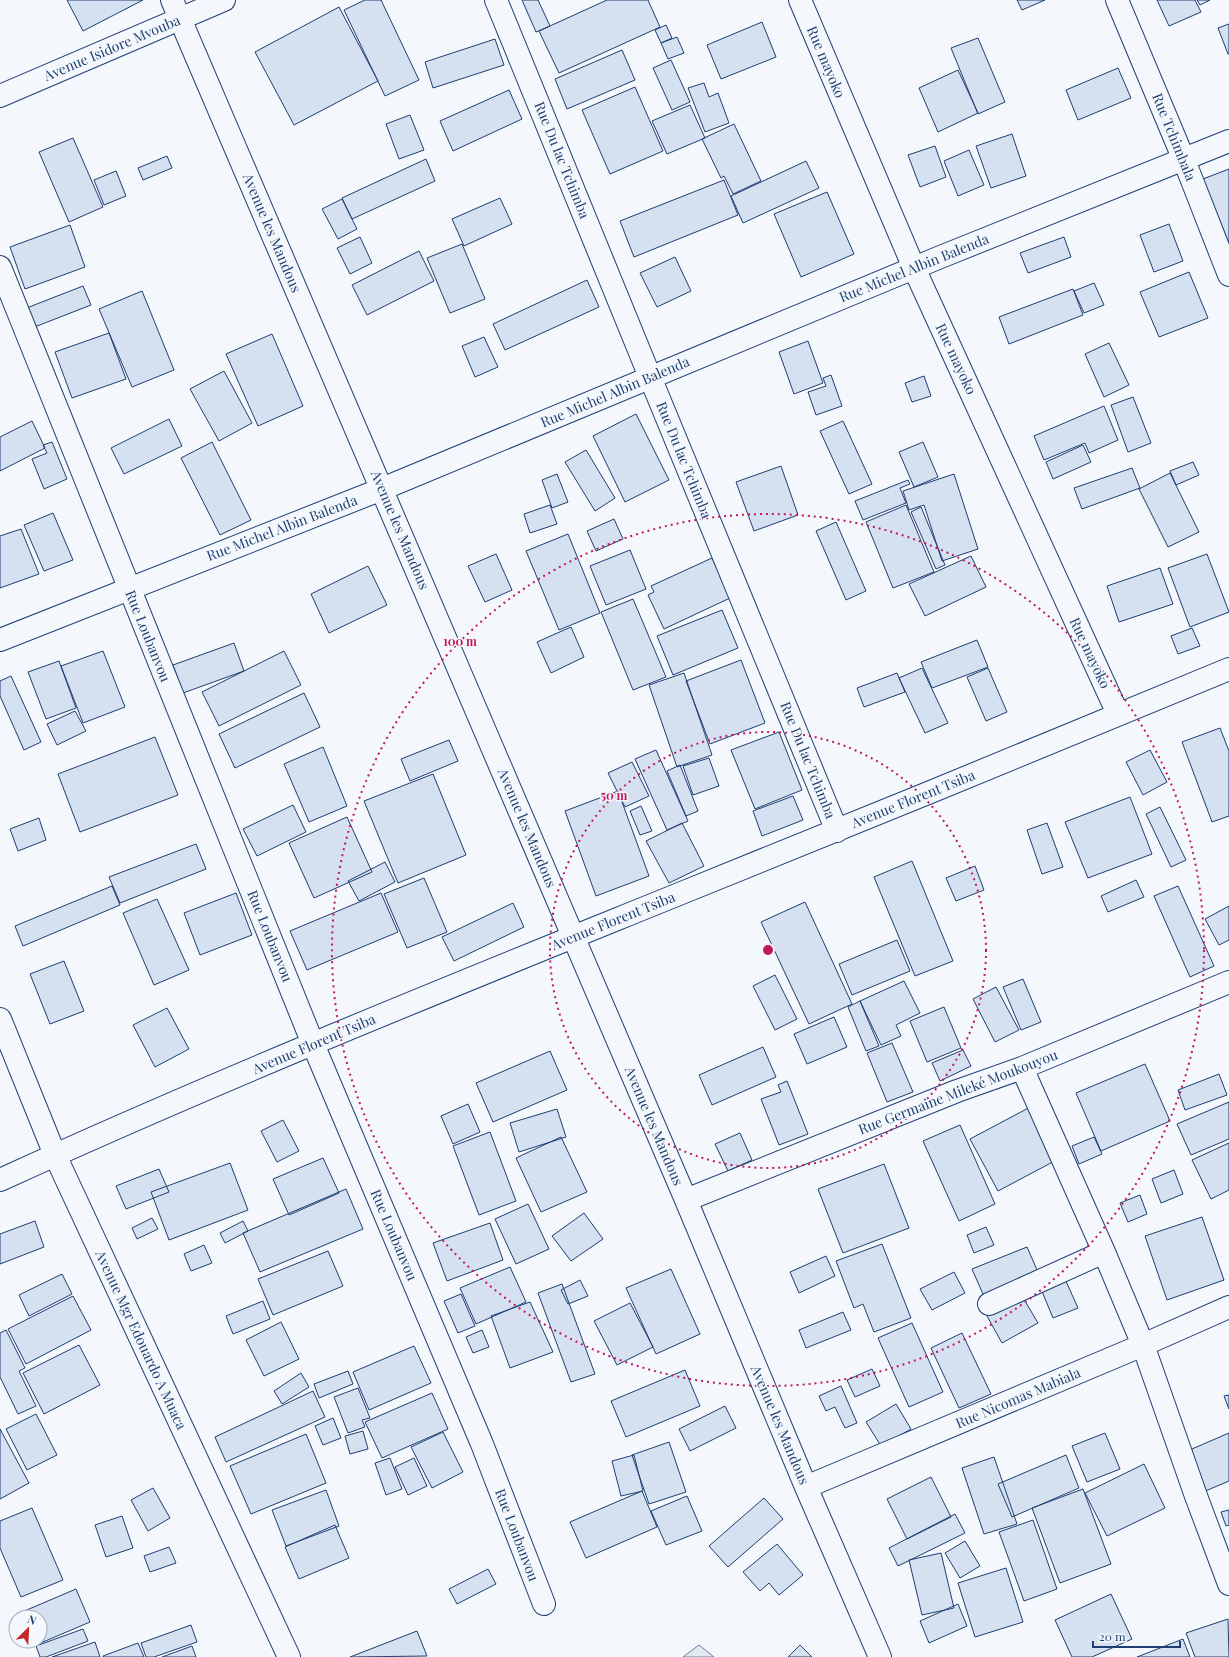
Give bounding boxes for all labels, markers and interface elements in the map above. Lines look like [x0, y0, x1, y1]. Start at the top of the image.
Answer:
street label: Avenue Isidore Mvouba [40, 10, 183, 85]
street label: Rue mayoko [803, 23, 850, 101]
street label: Rue Tchimbala [1148, 90, 1201, 183]
street label: Rue Du lac Tchimba [530, 99, 595, 221]
street label: Avenue les Mandous [238, 169, 306, 295]
street label: Rue Michel Albin Balenda [836, 229, 992, 306]
street label: Rue mayoko [932, 320, 981, 398]
street label: Rue Michel Albin Balenda [537, 352, 692, 432]
street label: Rue Du lac Tchimba [652, 399, 717, 521]
street label: Avenue les Mandous [366, 466, 434, 592]
street label: Rue Michel Albin Balenda [204, 490, 360, 565]
street label: Rue Loubanvou [121, 587, 176, 685]
street label: Rue mayoko [1066, 614, 1115, 692]
text: 100 m [443, 633, 477, 649]
street label: Rue Du lac Tchimba [776, 699, 841, 821]
street label: Avenue les Mandous [493, 764, 561, 890]
street label: Avenue Florent Tsiba [847, 765, 978, 832]
text: 50 m [601, 787, 628, 803]
street label: Rue Loubanvou [243, 887, 298, 985]
street label: Avenue Florent Tsiba [547, 887, 678, 954]
centre of rings [761, 943, 775, 957]
street label: Avenue Florent Tsiba [248, 1009, 378, 1078]
street label: Rue Germaine Mileké Moukouyou [855, 1045, 1060, 1138]
street label: Avenue les Mandous [620, 1062, 688, 1188]
street label: Rue Loubanvou [367, 1186, 422, 1283]
street label: Avenue Mgr Edouardo A Muaca [91, 1246, 191, 1433]
street label: Avenue les Mandous [746, 1361, 814, 1487]
street label: Rue Nicomas Mabiala [952, 1363, 1083, 1433]
street label: Rue Loubanvou [491, 1486, 544, 1584]
north arrow [8, 1609, 48, 1649]
text: N [26, 1611, 39, 1628]
scale bar [1093, 1623, 1180, 1649]
text: 20 m [1099, 1628, 1126, 1644]

